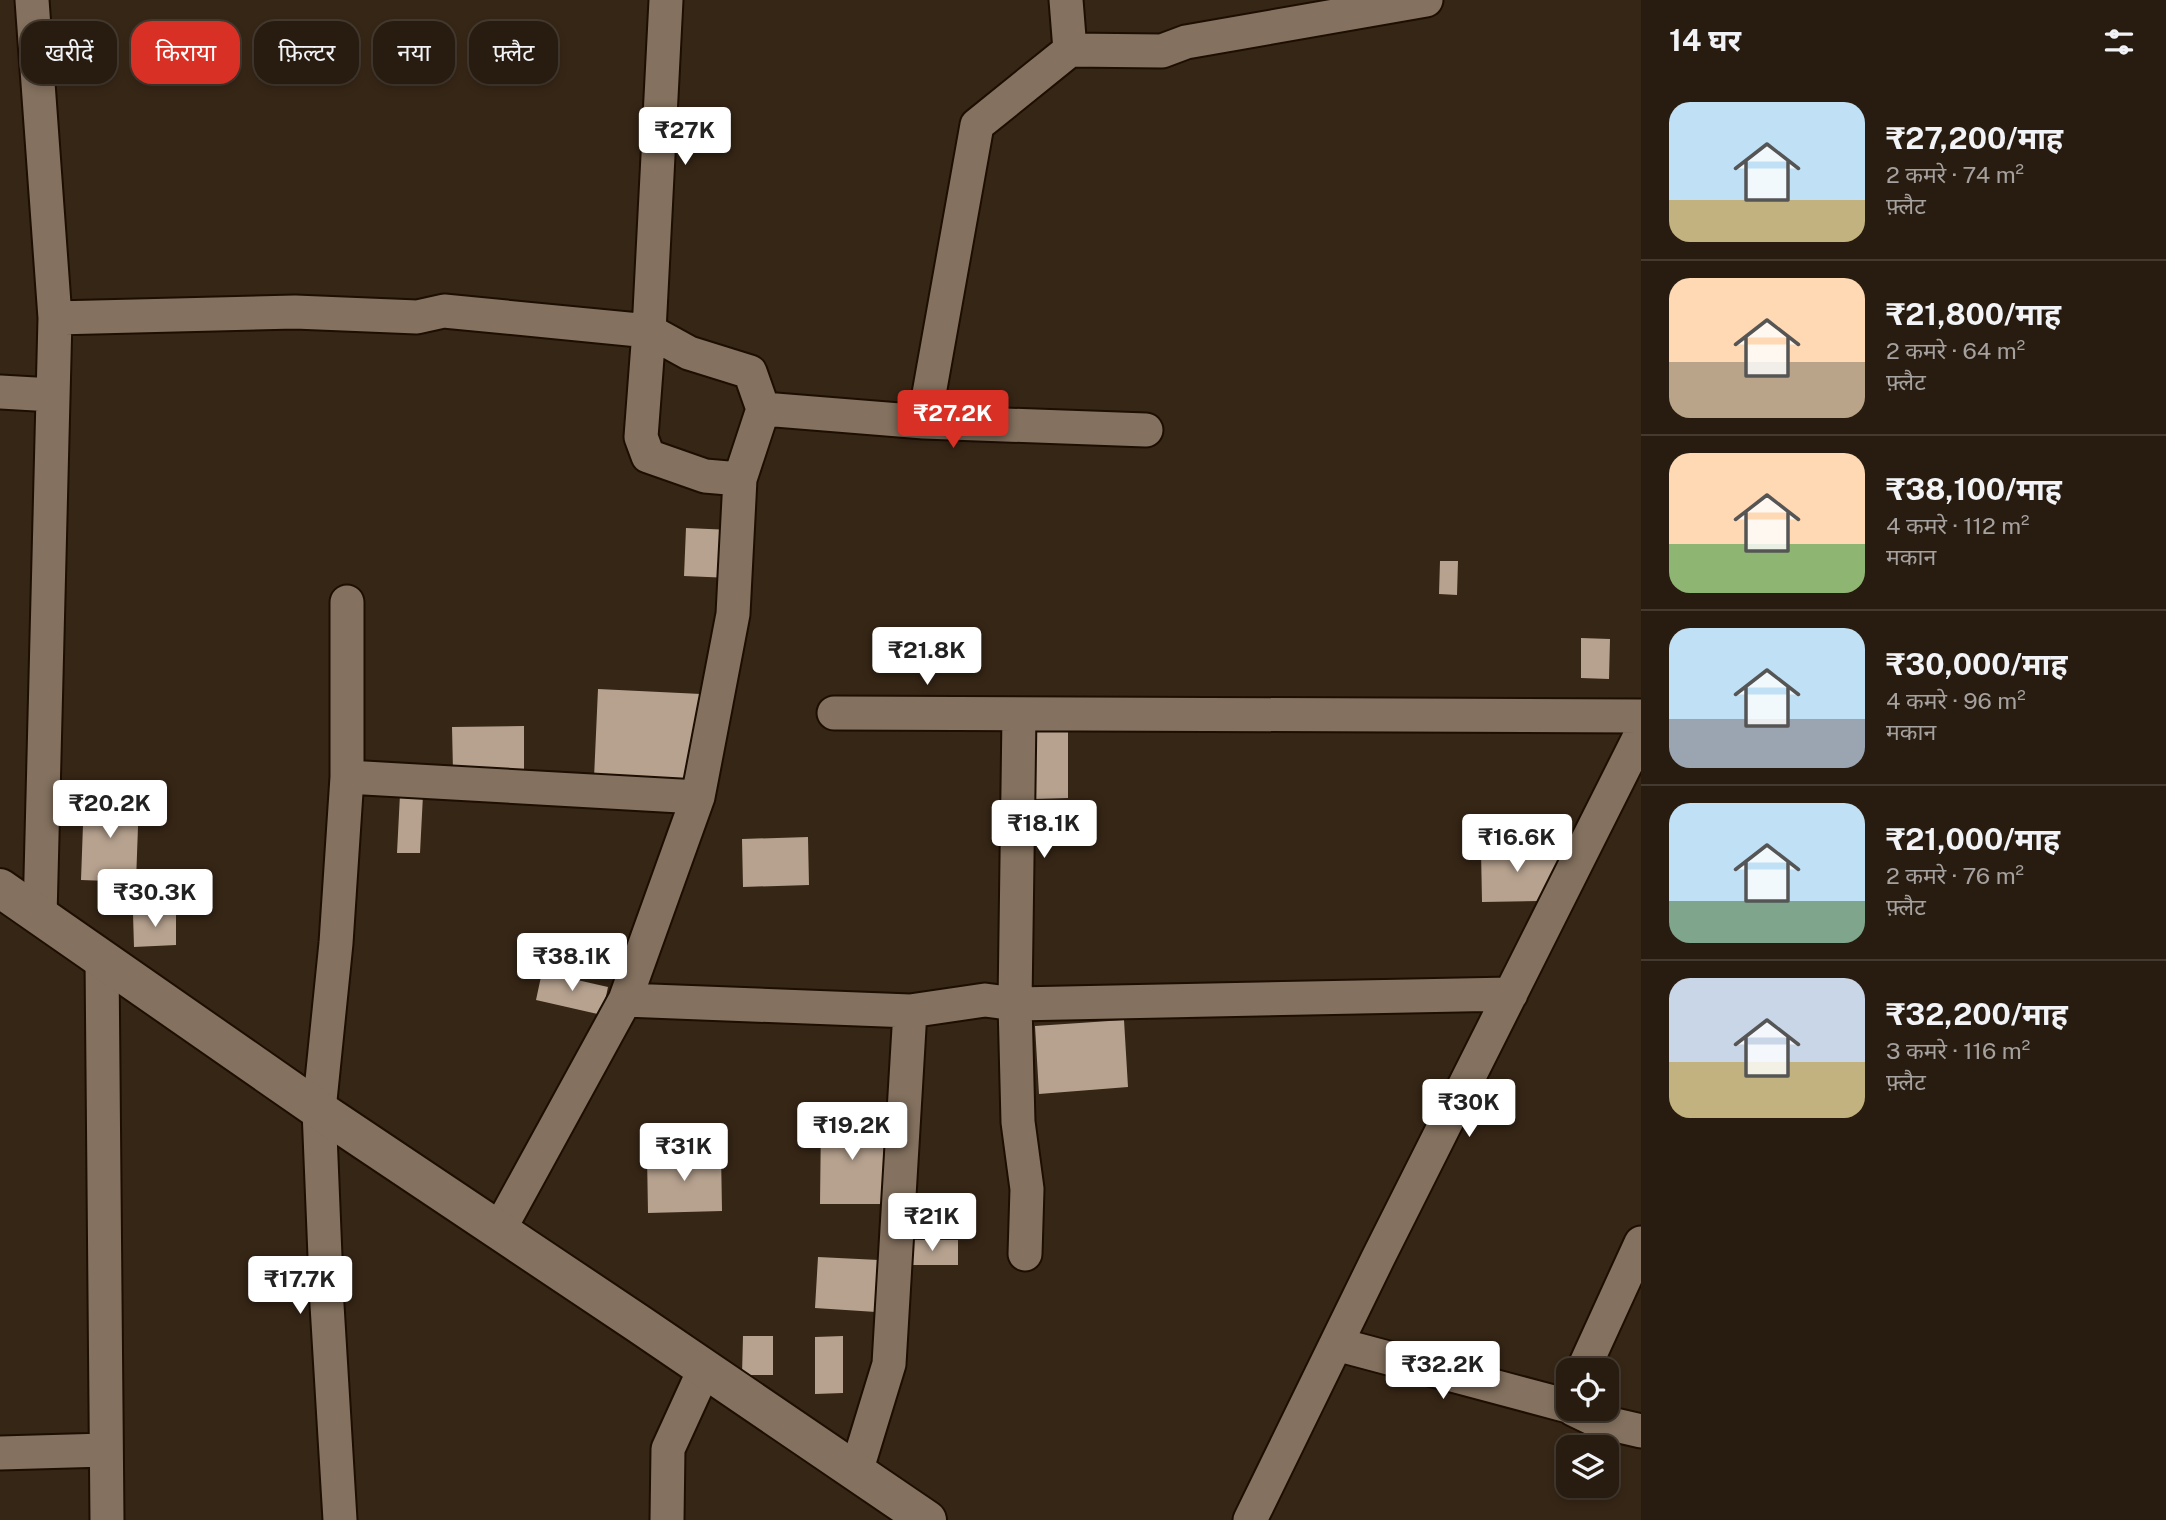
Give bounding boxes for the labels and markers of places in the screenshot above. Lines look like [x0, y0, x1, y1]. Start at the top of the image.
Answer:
pin: ₹27K [644, 108, 726, 167]
pin: ₹27.2K [896, 391, 1010, 450]
pin: ₹21.8K [870, 628, 984, 687]
pin: ₹20.2K [53, 780, 167, 840]
pin: ₹18.1K [987, 800, 1101, 860]
pin: ₹16.6K [1460, 814, 1574, 874]
pin: ₹30.3K [98, 870, 212, 929]
pin: ₹38.1K [515, 934, 629, 993]
pin: ₹30K [1428, 1080, 1510, 1139]
pin: ₹19.2K [795, 1102, 909, 1162]
pin: ₹31K [643, 1124, 725, 1183]
pin: ₹21K [891, 1194, 973, 1253]
pin: ₹17.7K [243, 1256, 357, 1316]
pin: ₹32.2K [1386, 1342, 1500, 1401]

